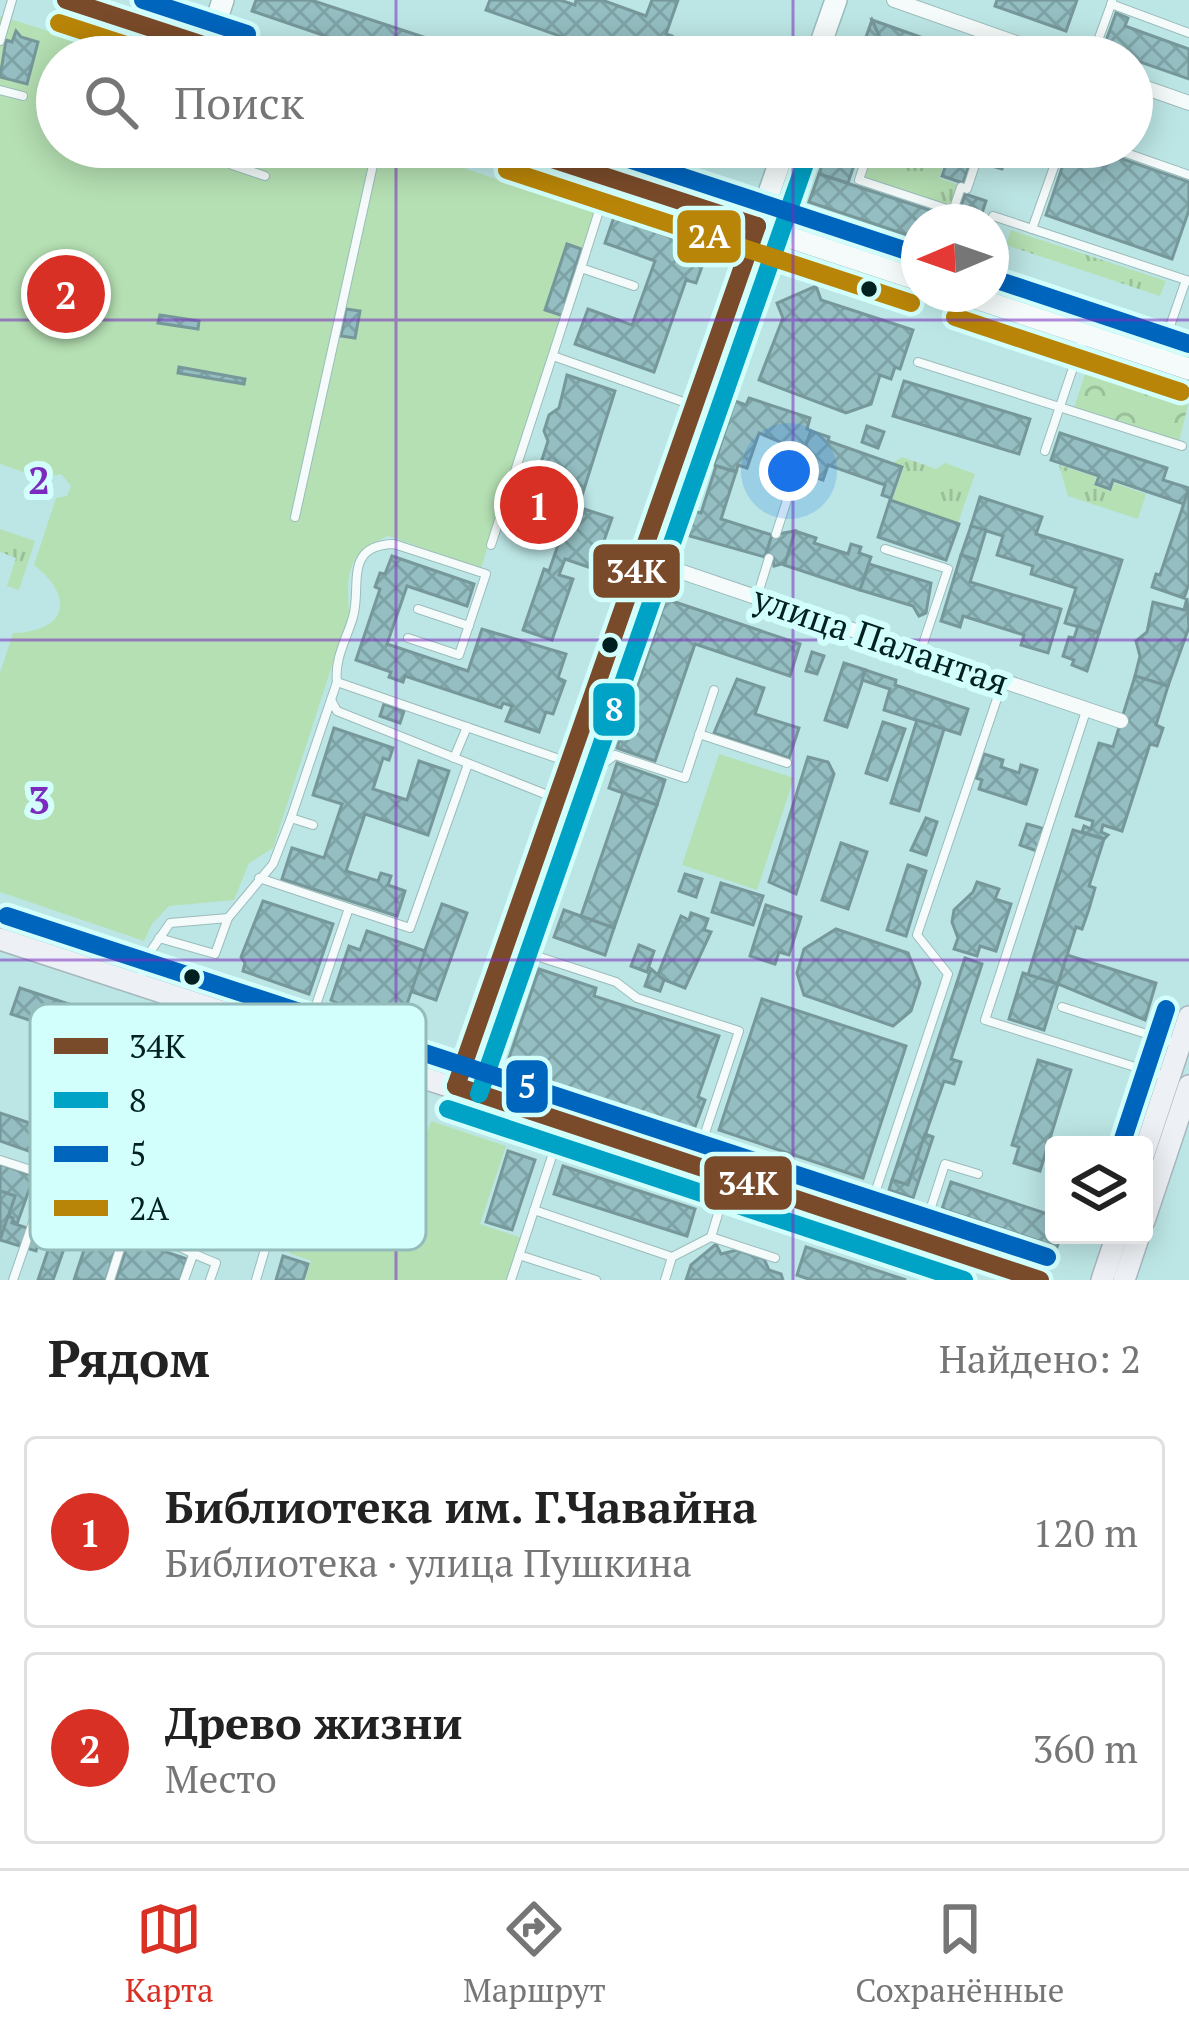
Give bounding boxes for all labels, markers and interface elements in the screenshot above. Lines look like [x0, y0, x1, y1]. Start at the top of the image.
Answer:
search box [36, 36, 1153, 168]
icon: search [78, 69, 144, 135]
text: Поиск [174, 72, 304, 132]
north arrow [901, 204, 1009, 312]
line badge: 2А [675, 208, 743, 265]
text: 2А [688, 214, 731, 257]
pin: 2 [27, 249, 105, 339]
unlabelled marker [858, 278, 880, 300]
your location [759, 441, 819, 501]
text: 2 [28, 453, 50, 505]
pin: 1 [500, 460, 578, 550]
line badge: 34К [591, 542, 682, 600]
text: 34К [606, 549, 667, 592]
street label: улица Палантая [746, 574, 1015, 705]
unlabelled marker [599, 634, 621, 656]
line badge: 8 [591, 681, 637, 738]
text: 8 [605, 687, 623, 730]
text: 3 [28, 773, 50, 825]
unlabelled marker [181, 966, 203, 988]
legend [30, 1004, 426, 1250]
text: 34К [129, 1024, 186, 1067]
line badge: 5 [504, 1058, 550, 1115]
text: 5 [518, 1064, 536, 1107]
text: 8 [129, 1078, 147, 1121]
text: 5 [129, 1132, 147, 1175]
map controls [1045, 1136, 1153, 1244]
button: layers [1045, 1136, 1153, 1244]
line badge: 34К [702, 1154, 794, 1212]
text: 34К [718, 1161, 779, 1204]
text: 2А [129, 1186, 170, 1229]
text: Рядом [48, 1324, 210, 1392]
text: Найдено: 2 [939, 1332, 1141, 1384]
text: Библиотека им. Г.Чавайна [165, 1476, 757, 1536]
text: 1 [79, 1506, 101, 1558]
text: 120 m [1033, 1506, 1138, 1558]
text: Библиотека · улица Пушкина [165, 1536, 692, 1588]
text: Древо жизни [165, 1692, 463, 1752]
text: 2 [79, 1722, 101, 1774]
text: 360 m [1033, 1722, 1138, 1774]
text: Место [165, 1752, 277, 1804]
tab: Карта [125, 1896, 214, 2011]
tab: Маршрут [463, 1896, 606, 2011]
tab: Сохранённые [855, 1896, 1064, 2011]

